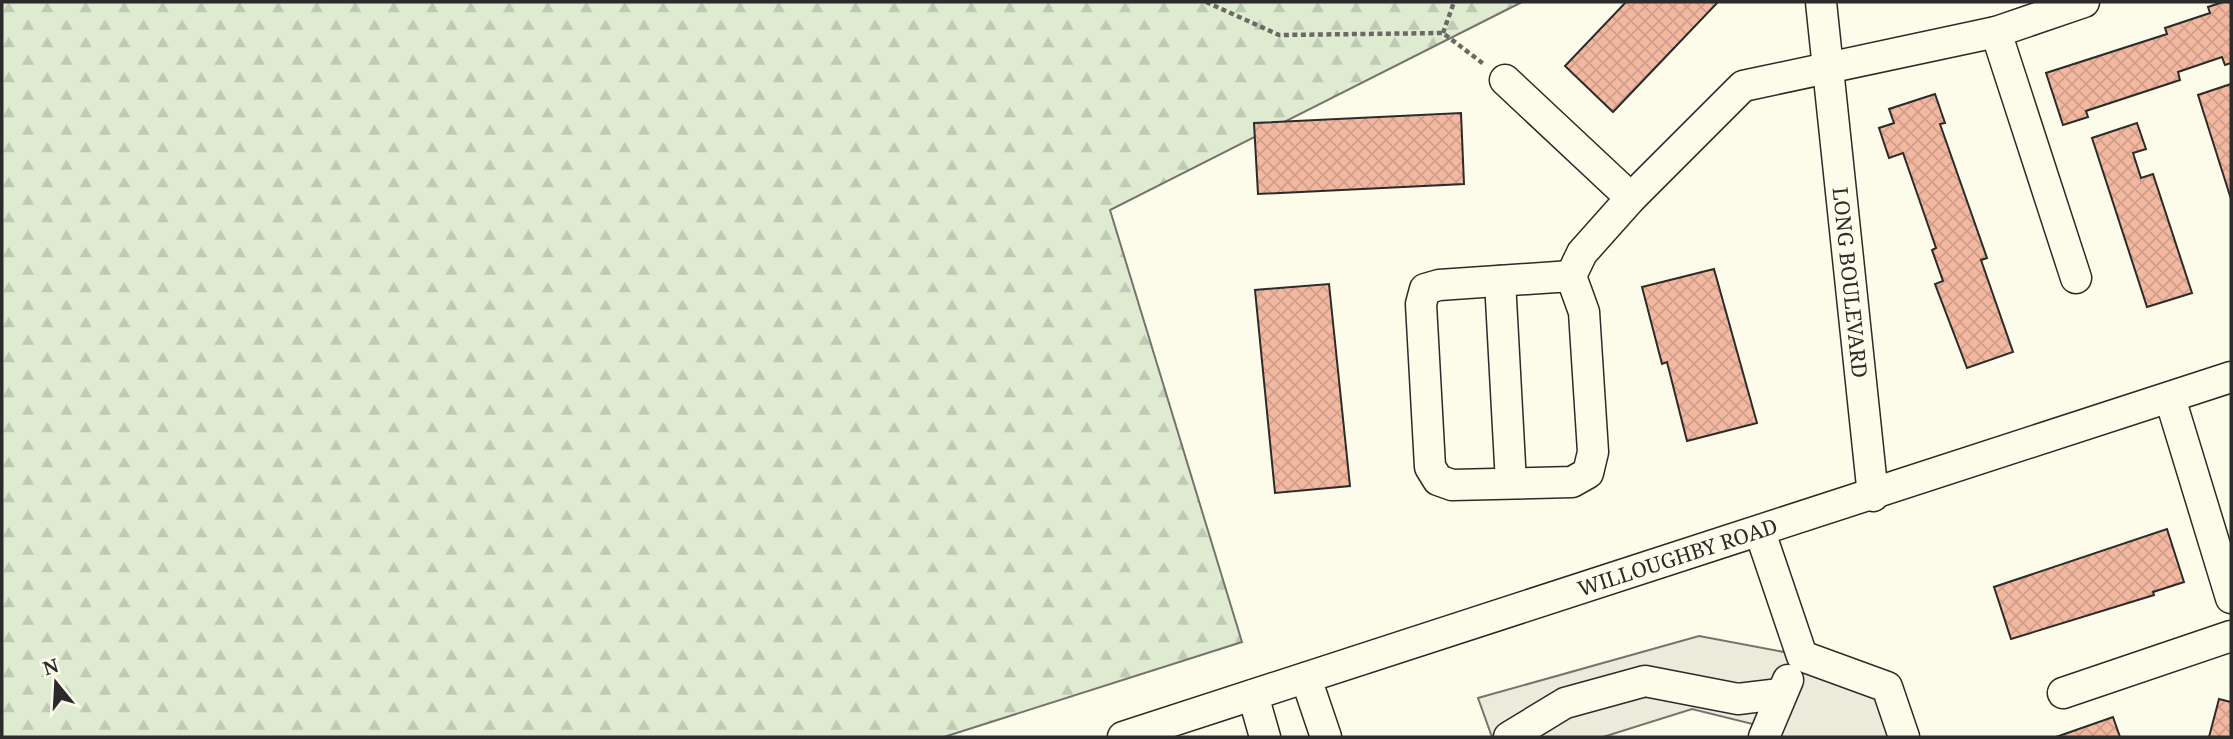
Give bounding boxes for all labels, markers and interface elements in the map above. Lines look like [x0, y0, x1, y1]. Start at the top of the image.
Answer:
street label: LONG BOULEVARD [1827, 186, 1874, 379]
street label: WILLOUGHBY ROAD [1574, 511, 1781, 602]
north arrow [21, 648, 91, 718]
text: N [40, 652, 62, 682]

